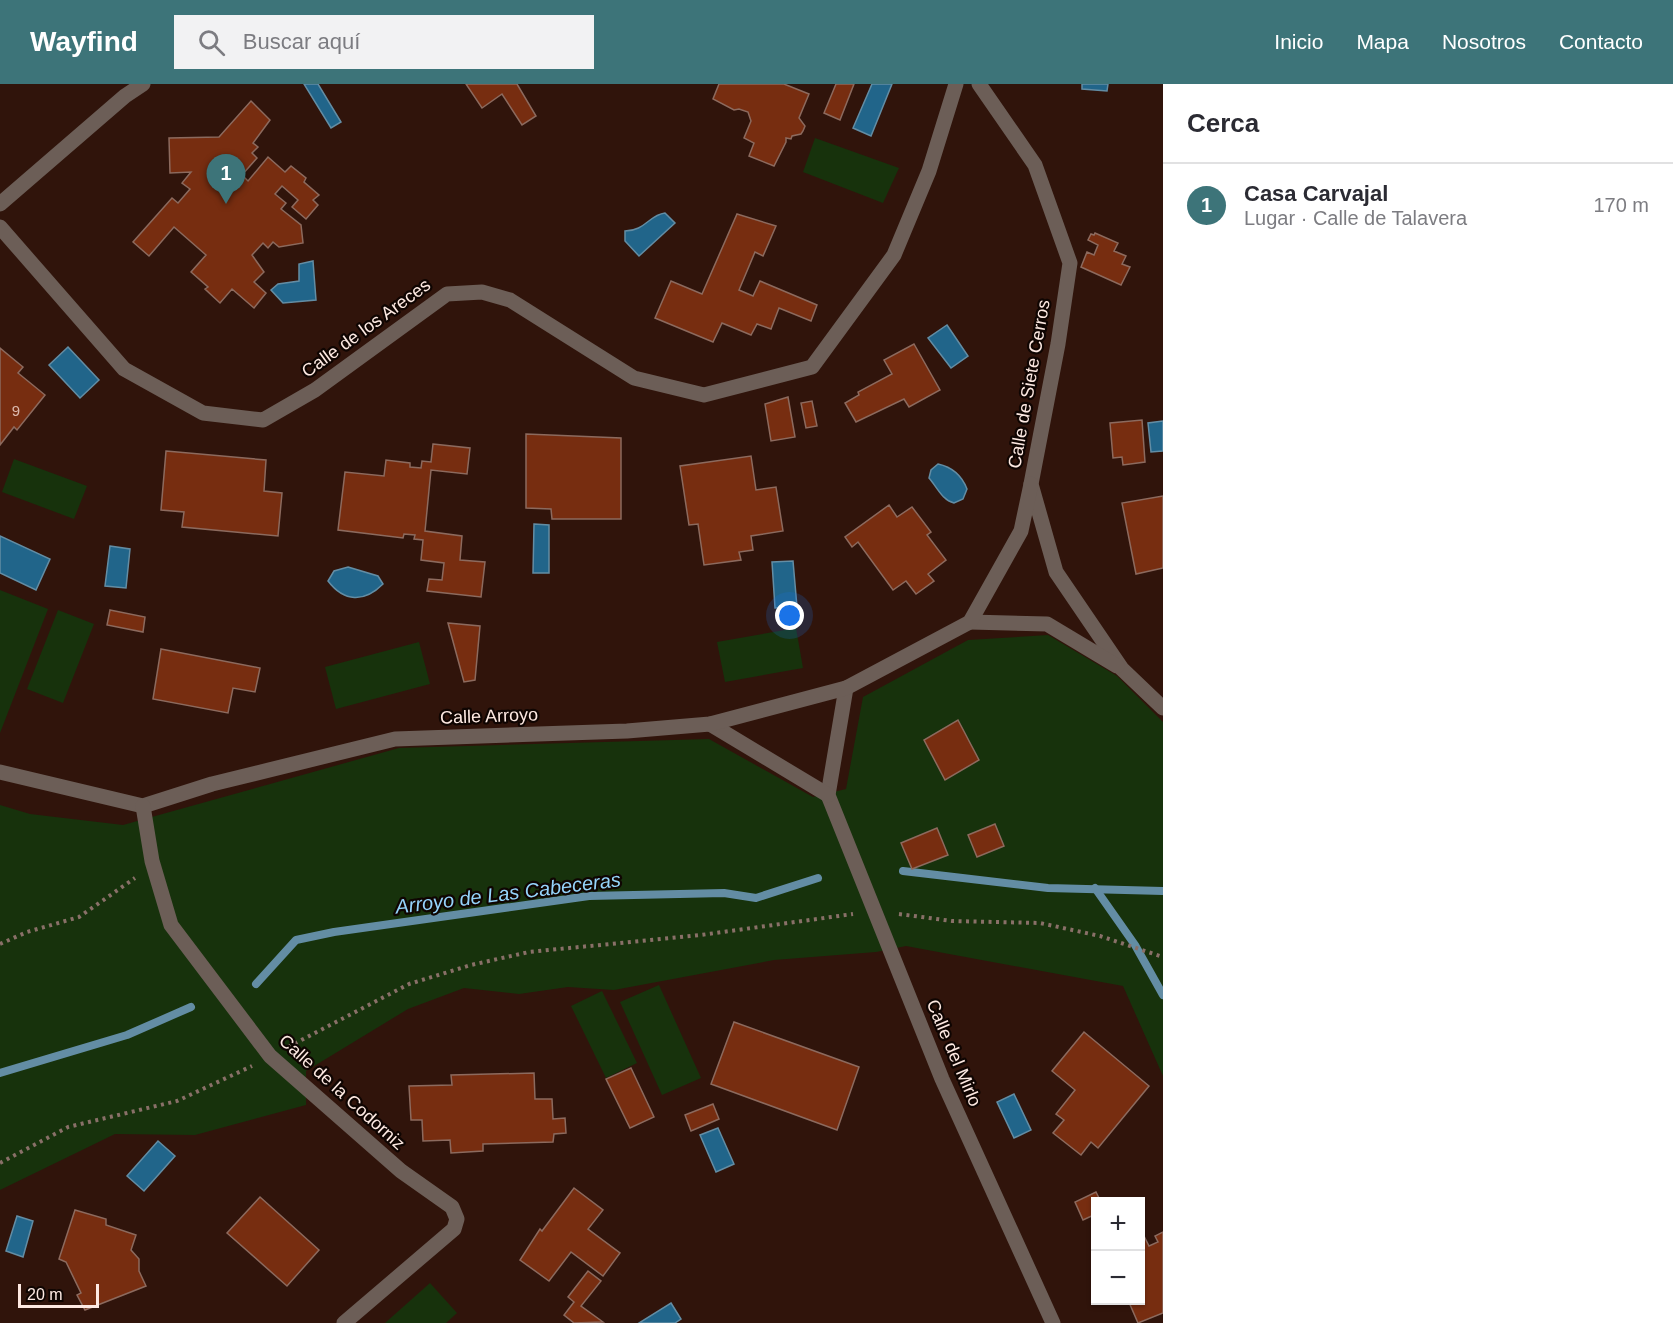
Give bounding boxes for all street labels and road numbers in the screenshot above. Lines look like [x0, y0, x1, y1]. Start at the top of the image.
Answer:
street label: Calle de los Areces [298, 275, 434, 381]
street label: Calle de Siete Cerros [1004, 298, 1054, 470]
street label: Calle Arroyo [440, 704, 538, 728]
street label: Calle del Mirlo [923, 997, 985, 1109]
street label: Calle de la Codorniz [275, 1030, 409, 1154]

